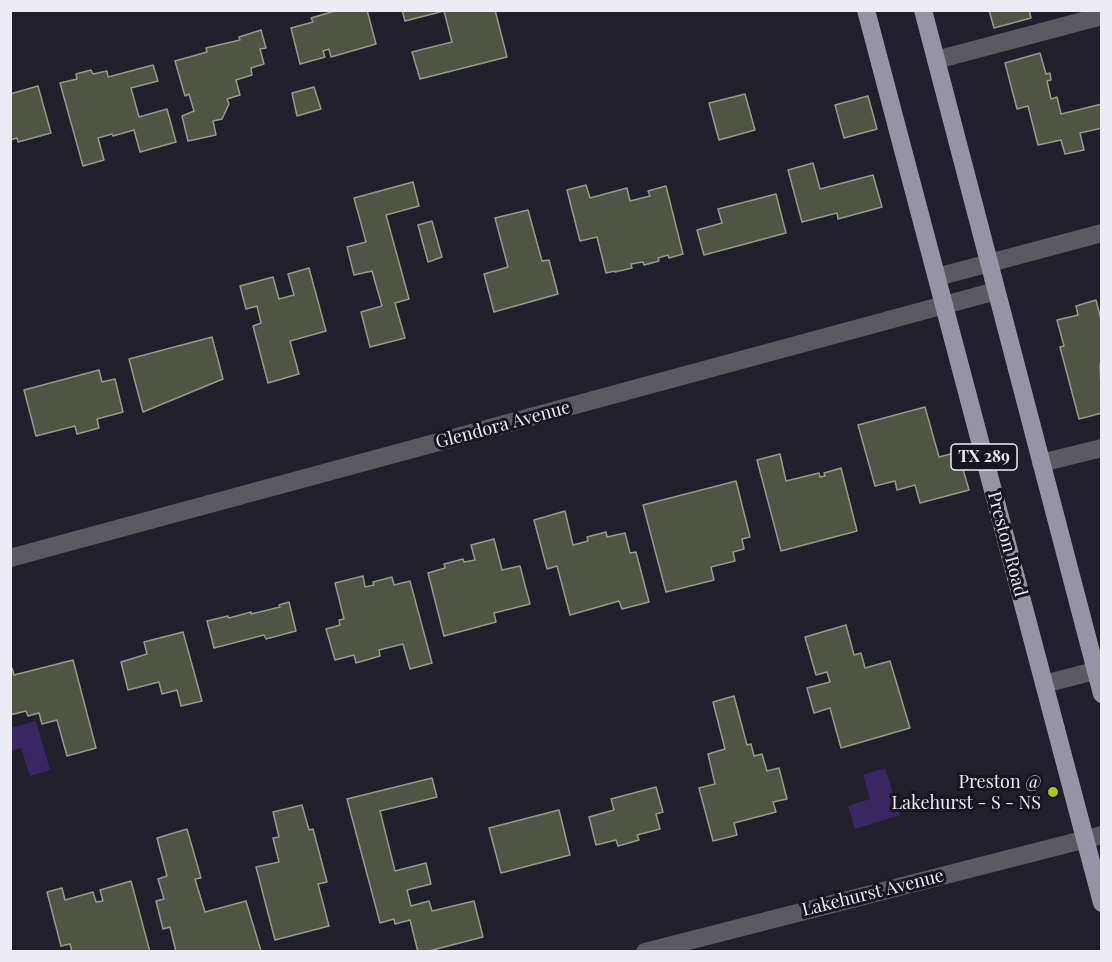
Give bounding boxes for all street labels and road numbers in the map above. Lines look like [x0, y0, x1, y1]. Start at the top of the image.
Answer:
street label: Glendora Avenue [433, 397, 573, 453]
road number: TX 289 [951, 444, 1017, 470]
street label: Preston Road [983, 489, 1031, 599]
street label: Lakehurst Avenue [800, 865, 946, 921]

